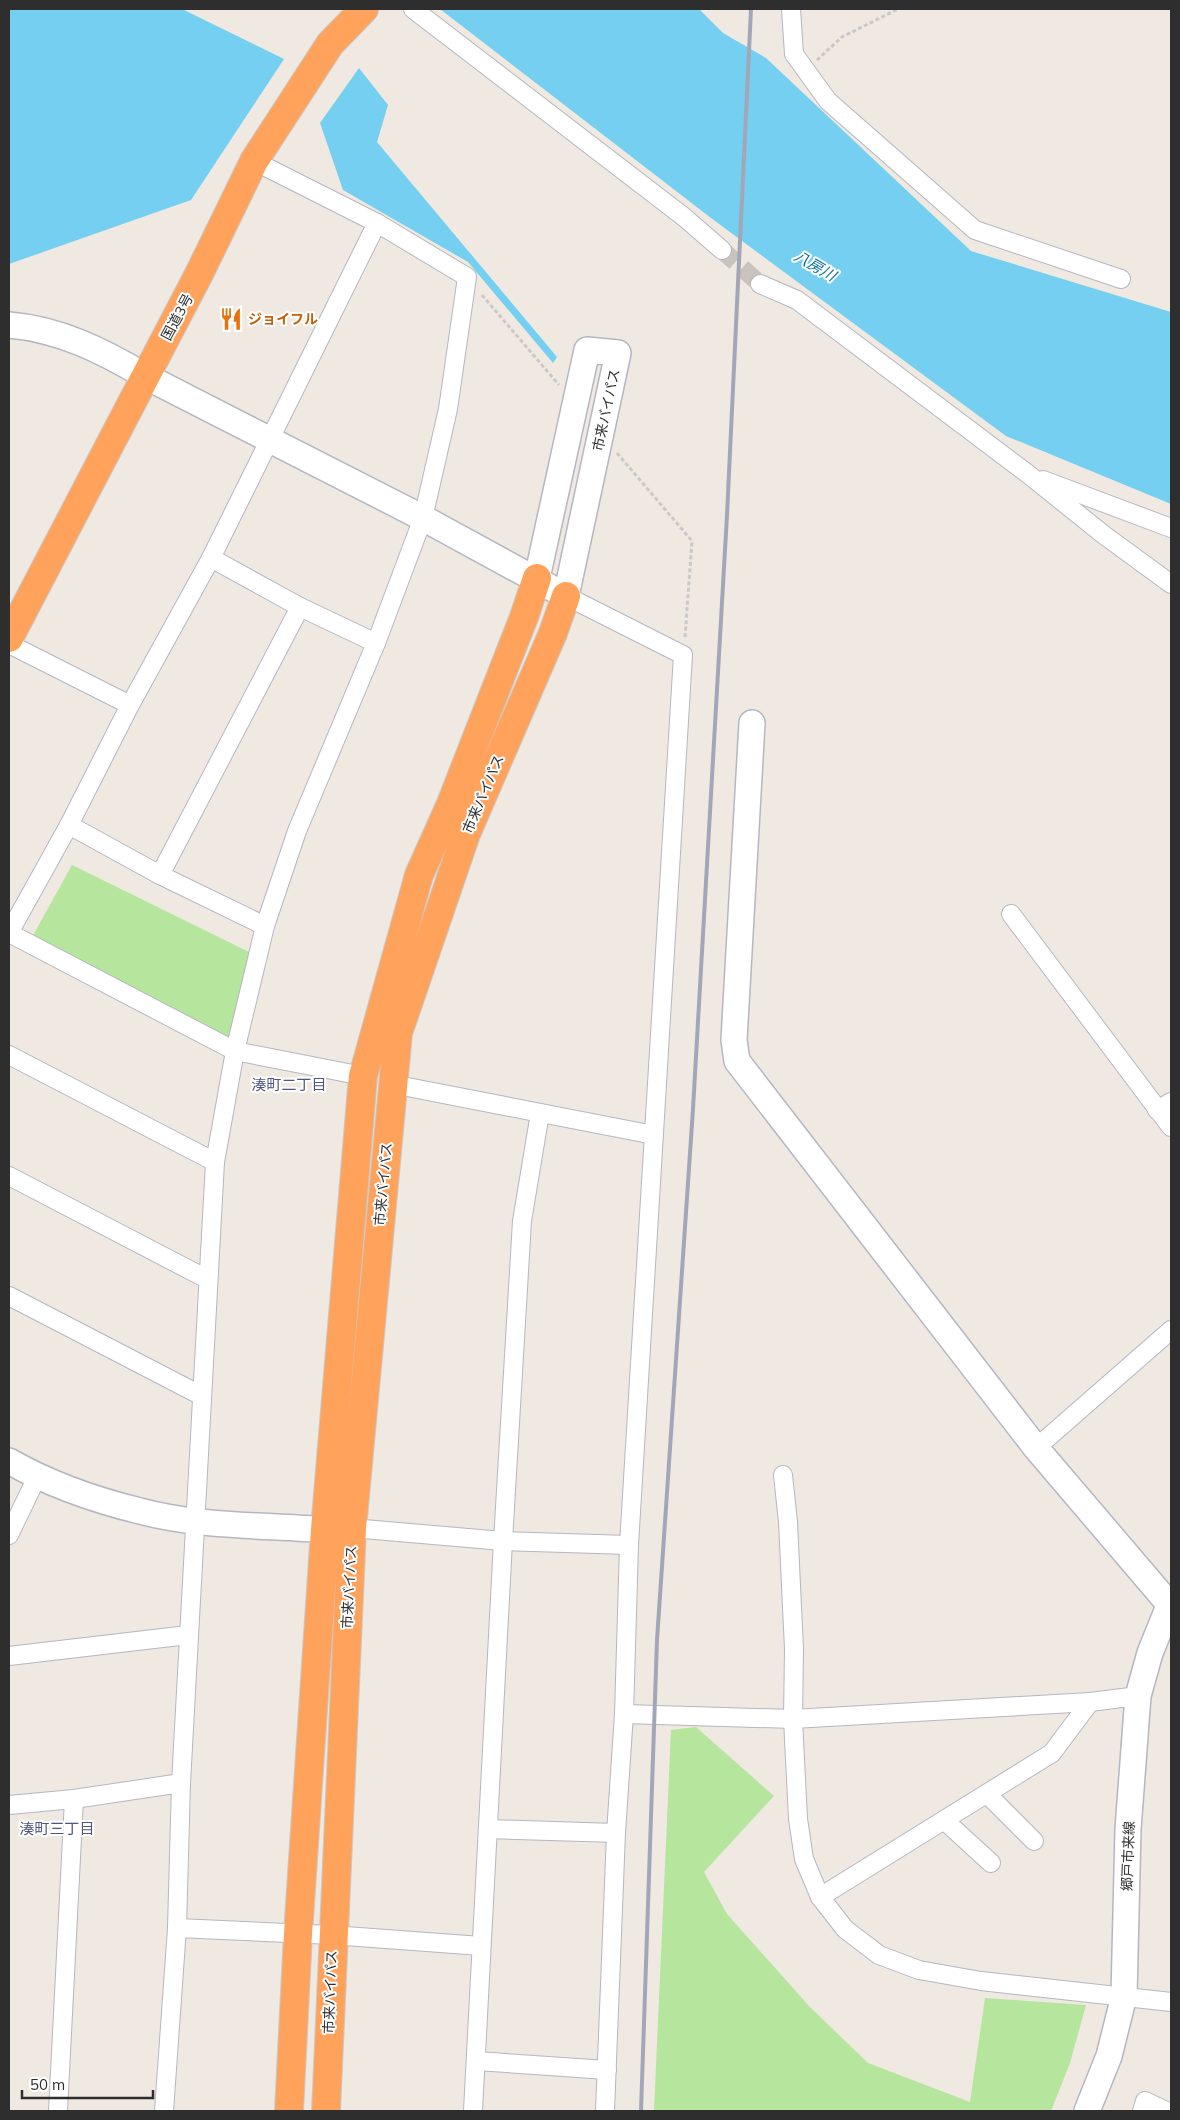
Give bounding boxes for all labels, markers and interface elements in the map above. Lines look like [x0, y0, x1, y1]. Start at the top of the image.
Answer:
water label: 八房川 [791, 246, 841, 286]
street label: 国道3号 [157, 291, 197, 343]
restaurant icon: ジョイフル [218, 306, 244, 332]
place label: ジョイフル [248, 310, 318, 328]
street label: 市来バイパス [588, 367, 624, 453]
street label: 市来バイパス [458, 752, 508, 836]
district label: 湊町二丁目 [251, 1075, 327, 1094]
street label: 市来バイパス [370, 1142, 396, 1226]
street label: 市来バイパス [338, 1545, 360, 1629]
district label: 湊町三丁目 [19, 1819, 95, 1838]
street label: 郷戸市来線 [1118, 1821, 1138, 1891]
street label: 市来バイパス [320, 1950, 340, 2034]
scale bar [22, 2068, 154, 2100]
text: 50 m [30, 2075, 65, 2094]

